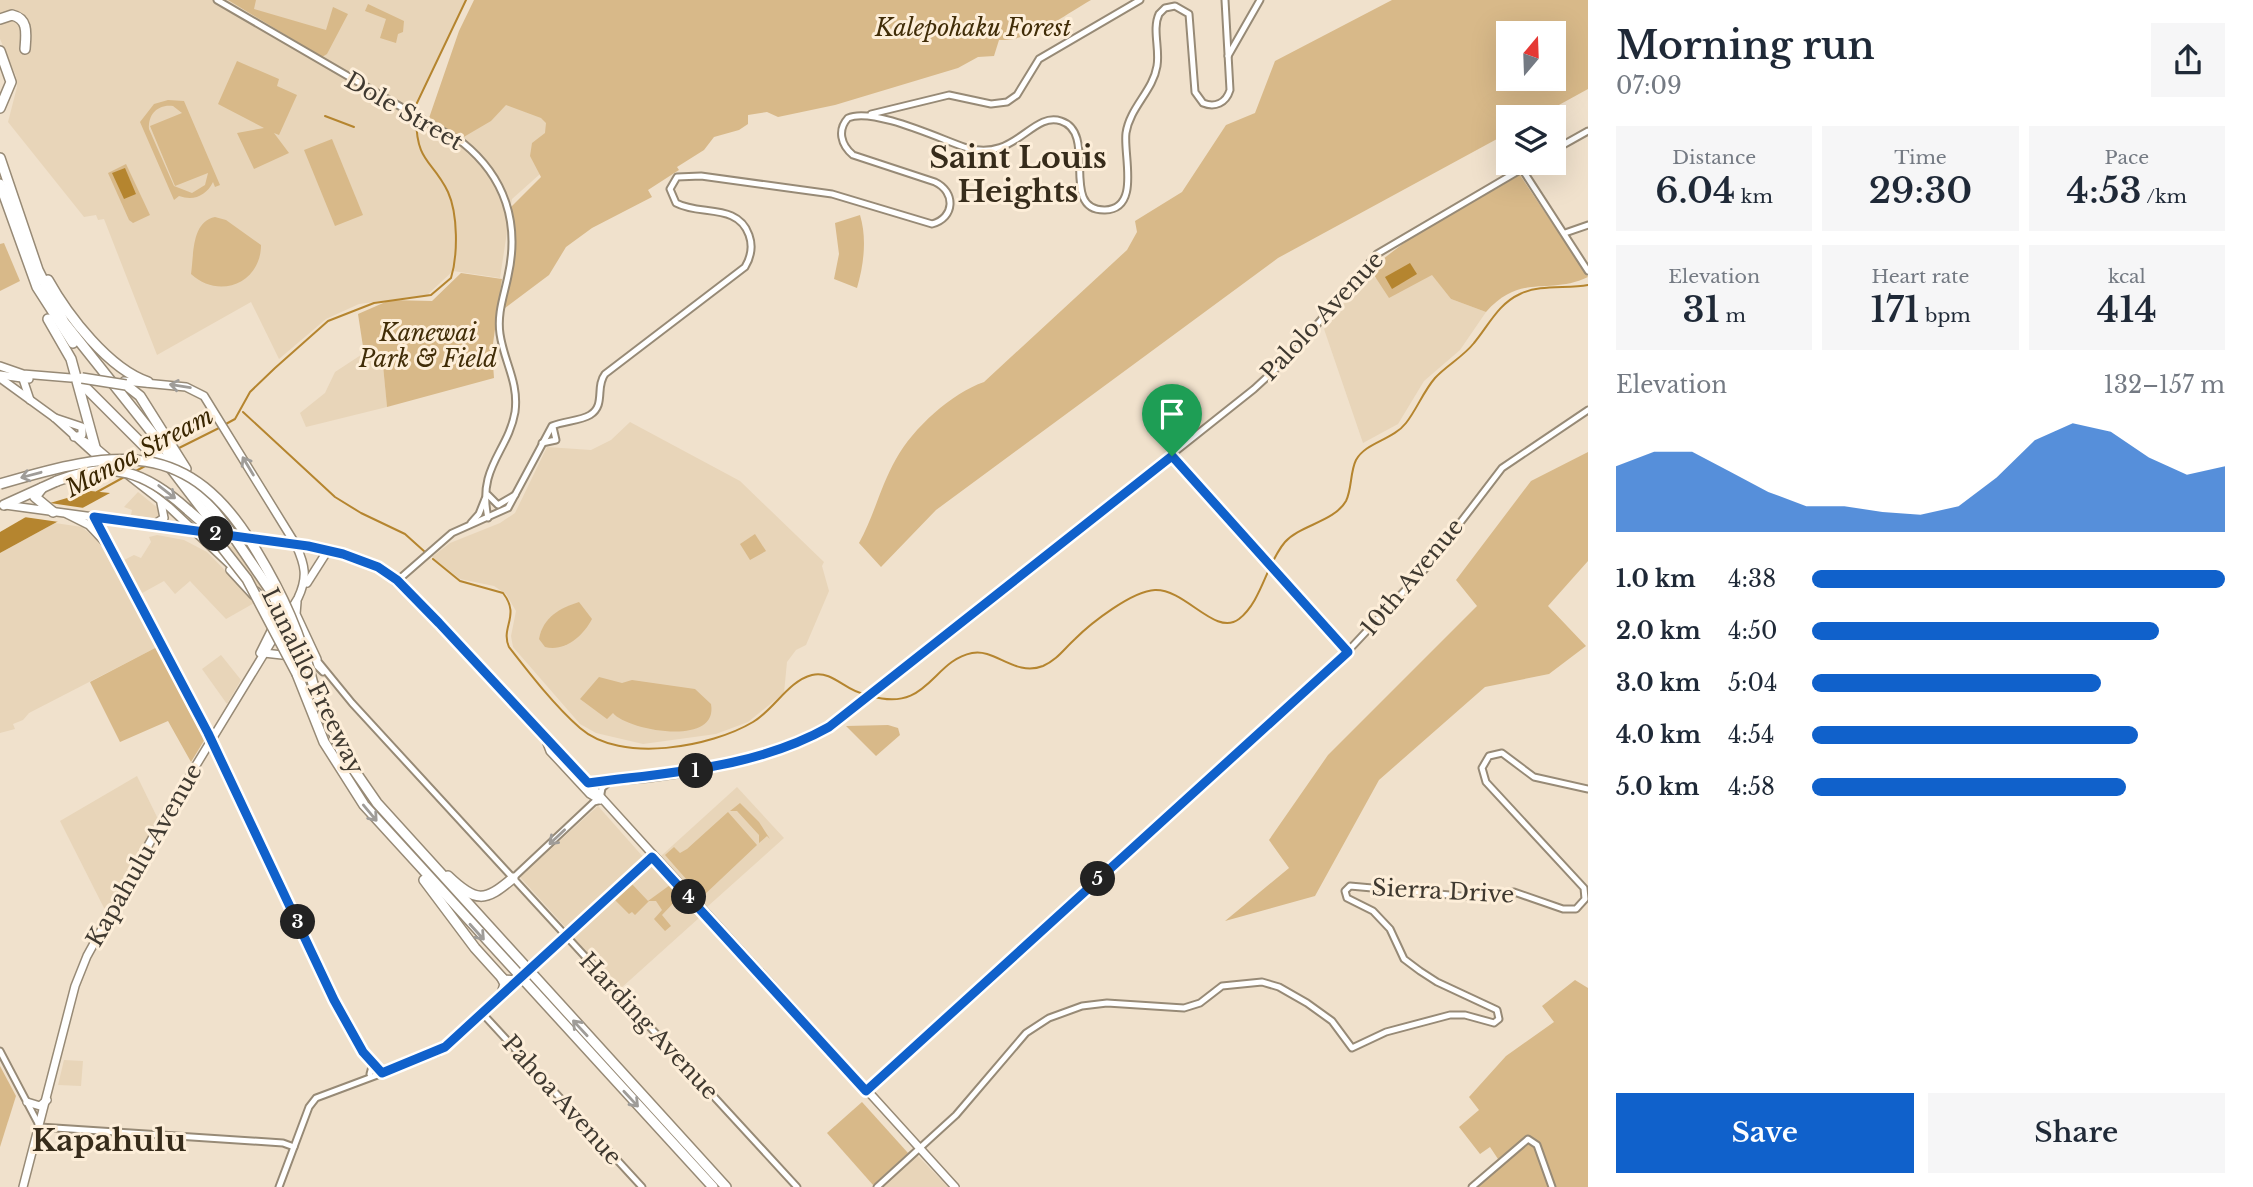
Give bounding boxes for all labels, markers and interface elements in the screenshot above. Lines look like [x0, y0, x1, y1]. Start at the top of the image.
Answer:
park label: Kalepohaku Forest [874, 14, 1072, 42]
north arrow [1496, 21, 1566, 91]
map controls [1496, 21, 1566, 175]
text: Morning run [1616, 22, 1875, 69]
button: share [2151, 23, 2225, 97]
street label: Dole Street [340, 66, 468, 156]
text: 07:09 [1616, 72, 1682, 100]
button: layers [1496, 105, 1566, 175]
district label: Saint Louis Heights [929, 139, 1107, 210]
text: Distance [1672, 146, 1756, 169]
text: Time [1894, 146, 1947, 169]
text: Pace [2105, 146, 2149, 169]
text: 6.04 [1655, 169, 1735, 212]
text: 29:30 [1869, 169, 1972, 212]
text: 4:53 [2067, 169, 2141, 212]
text: km [1735, 185, 1773, 208]
text: /km [2141, 185, 2187, 208]
street label: Palolo Avenue [1255, 246, 1389, 386]
text: Elevation [1668, 265, 1760, 288]
text: Heart rate [1872, 265, 1969, 288]
text: kcal [2108, 265, 2146, 288]
text: 31 [1683, 288, 1720, 331]
text: 171 [1870, 288, 1920, 331]
text: 414 [2097, 288, 2157, 331]
text: m [1720, 304, 1746, 327]
text: bpm [1920, 304, 1971, 327]
park label: Kanewai Park & Field [358, 319, 497, 373]
text: Elevation [1616, 371, 1727, 399]
text: 132–157 m [2104, 371, 2225, 399]
one-way arrow [169, 379, 192, 392]
pin [1142, 384, 1202, 456]
icon: arrive [1153, 395, 1191, 433]
water label: Manoa Stream [59, 401, 218, 504]
one-way arrow [241, 457, 255, 477]
one-way arrow [20, 469, 43, 482]
one-way arrow [158, 484, 176, 500]
street label: 10th Avenue [1355, 513, 1469, 641]
pin: 2 [198, 516, 234, 552]
text: 2 [209, 522, 222, 545]
text: 1.0 km [1616, 565, 1696, 593]
text: 4:38 [1728, 565, 1776, 593]
street label: Lunalilo Freeway [256, 583, 370, 779]
text: 2.0 km [1616, 617, 1701, 645]
text: 4:50 [1728, 617, 1778, 645]
text: 3.0 km [1616, 669, 1700, 697]
text: 5:04 [1728, 669, 1778, 697]
text: 4.0 km [1616, 721, 1701, 749]
text: 4:54 [1728, 721, 1775, 749]
pin: 1 [678, 754, 714, 788]
street label: Kapahulu Avenue [80, 759, 208, 951]
text: 1 [691, 759, 700, 782]
text: 5.0 km [1616, 773, 1699, 801]
text: 4:58 [1728, 773, 1775, 801]
one-way arrow [363, 803, 378, 821]
one-way arrow [549, 829, 566, 846]
pin: 5 [1080, 862, 1116, 896]
text: 5 [1092, 867, 1103, 890]
street label: Sierra Drive [1371, 873, 1515, 909]
pin: 4 [672, 880, 706, 914]
text: 4 [682, 885, 695, 908]
pin: 3 [280, 904, 316, 940]
text: 3 [291, 910, 304, 933]
one-way arrow [469, 923, 486, 940]
street label: Harding Avenue [574, 947, 724, 1105]
one-way arrow [572, 1020, 589, 1037]
street label: Pahoa Avenue [496, 1029, 628, 1171]
one-way arrow [623, 1090, 640, 1107]
button: Save [1616, 1093, 1914, 1173]
button: Share [1928, 1093, 2225, 1173]
district label: Kapahulu [32, 1122, 186, 1159]

